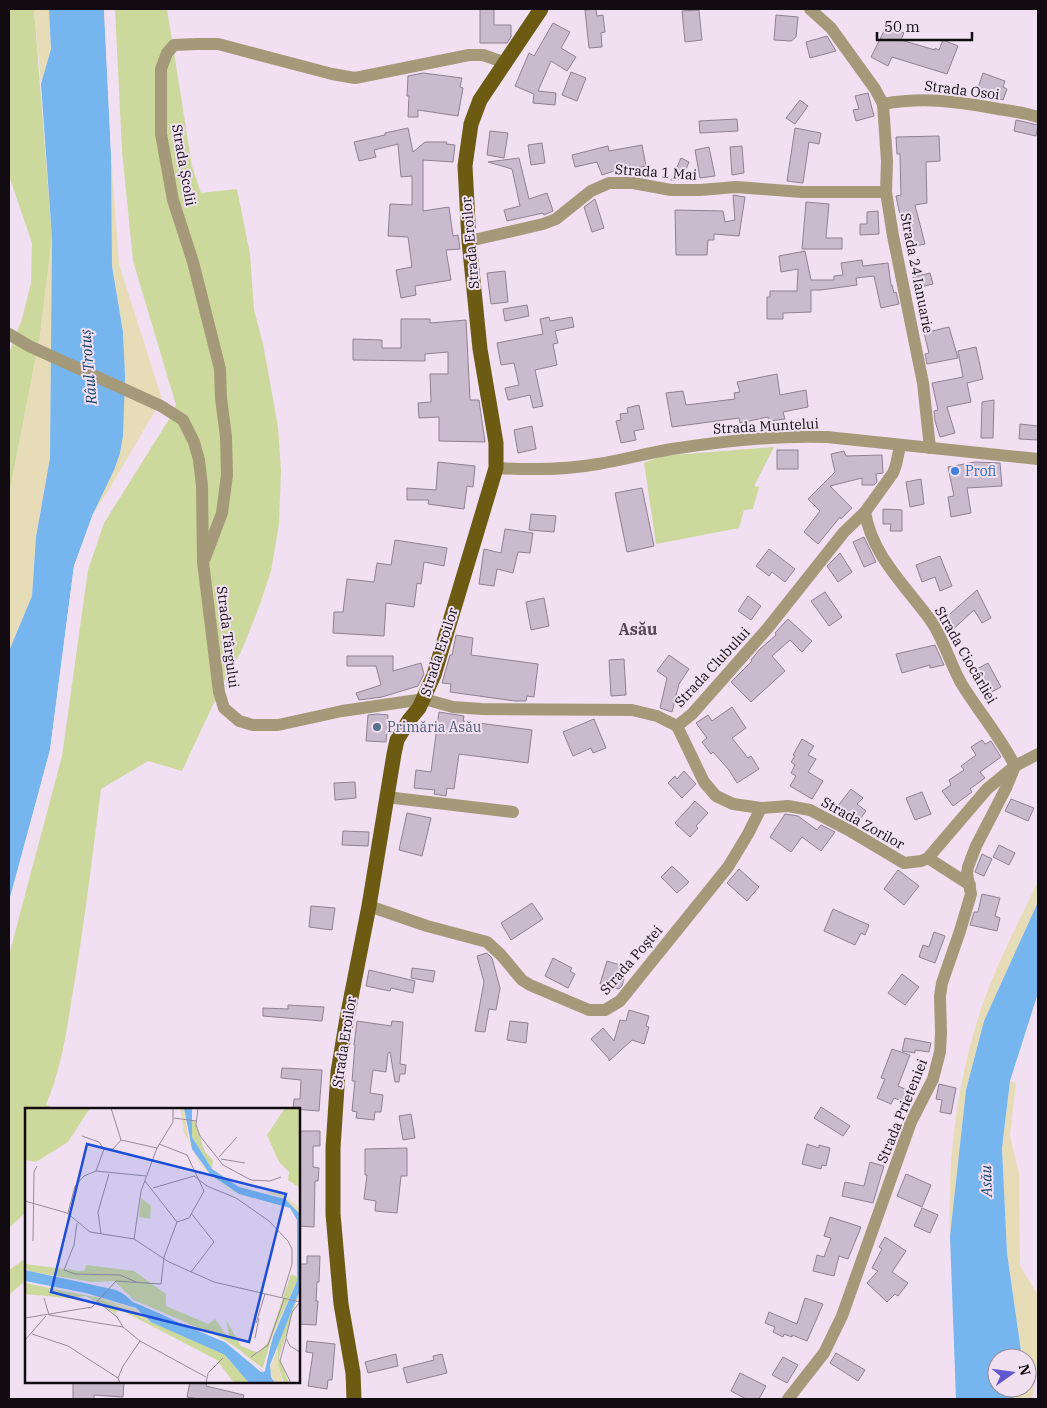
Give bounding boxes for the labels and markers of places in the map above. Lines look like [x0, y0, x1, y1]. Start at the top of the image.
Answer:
place label: Profi [965, 462, 997, 480]
marker: Profi [949, 465, 961, 477]
place label: Primăria Asău [387, 718, 482, 736]
marker: Primăria Asău [371, 721, 383, 733]

